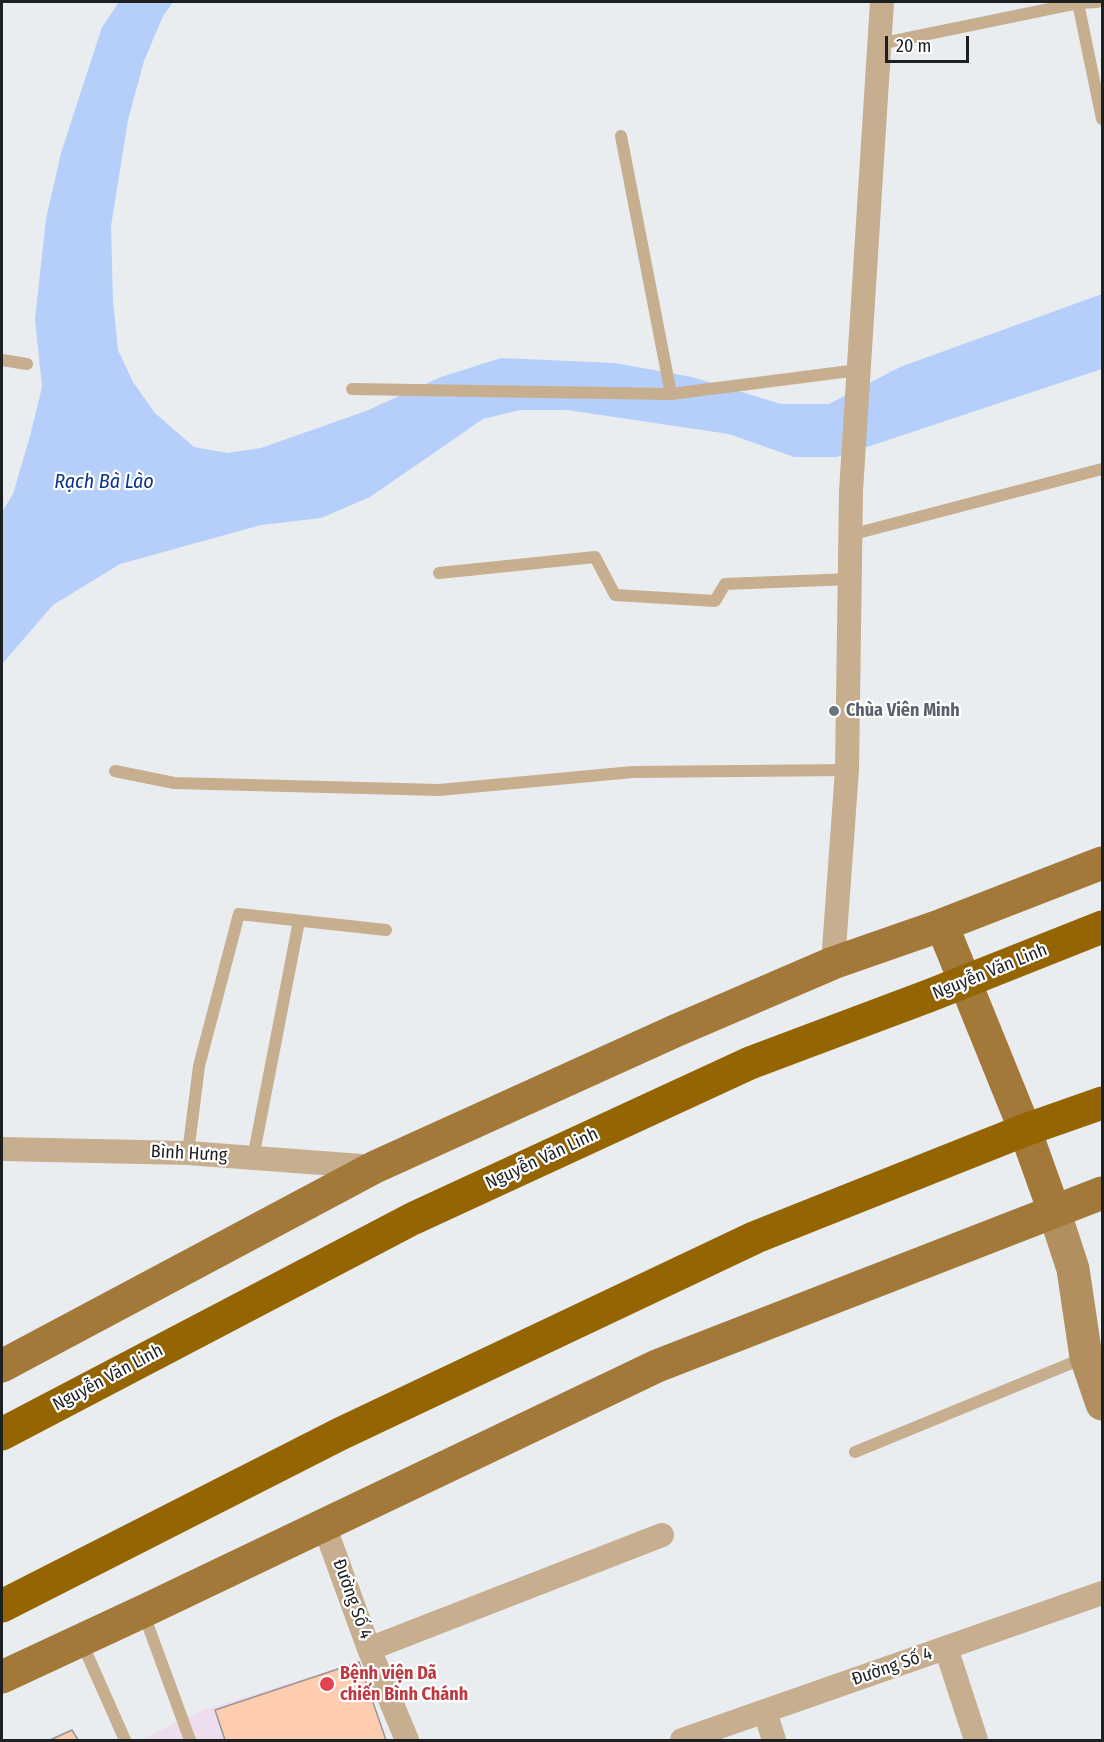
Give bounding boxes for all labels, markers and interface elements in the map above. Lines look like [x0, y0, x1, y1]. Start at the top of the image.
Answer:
scale bar [888, 24, 972, 62]
text: 20 m [896, 35, 931, 57]
water label: Rạch Bà Lào [54, 470, 154, 494]
place label: Chùa Viên Minh [846, 700, 960, 722]
marker: Chùa Viên Minh [827, 704, 841, 718]
street label: Nguyễn Văn Linh [930, 939, 1050, 1005]
street label: Nguyễn Văn Linh [482, 1124, 602, 1194]
street label: Bình Hưng [150, 1141, 228, 1167]
street label: Nguyễn Văn Linh [49, 1340, 167, 1416]
street label: Đường Số 4 [328, 1556, 376, 1642]
street label: Đường Số 4 [849, 1643, 935, 1691]
place label: Bệnh viện Dã chiến Bình Chánh [340, 1663, 468, 1706]
marker: Bệnh viện Dã chiến Bình Chánh [318, 1675, 336, 1693]

